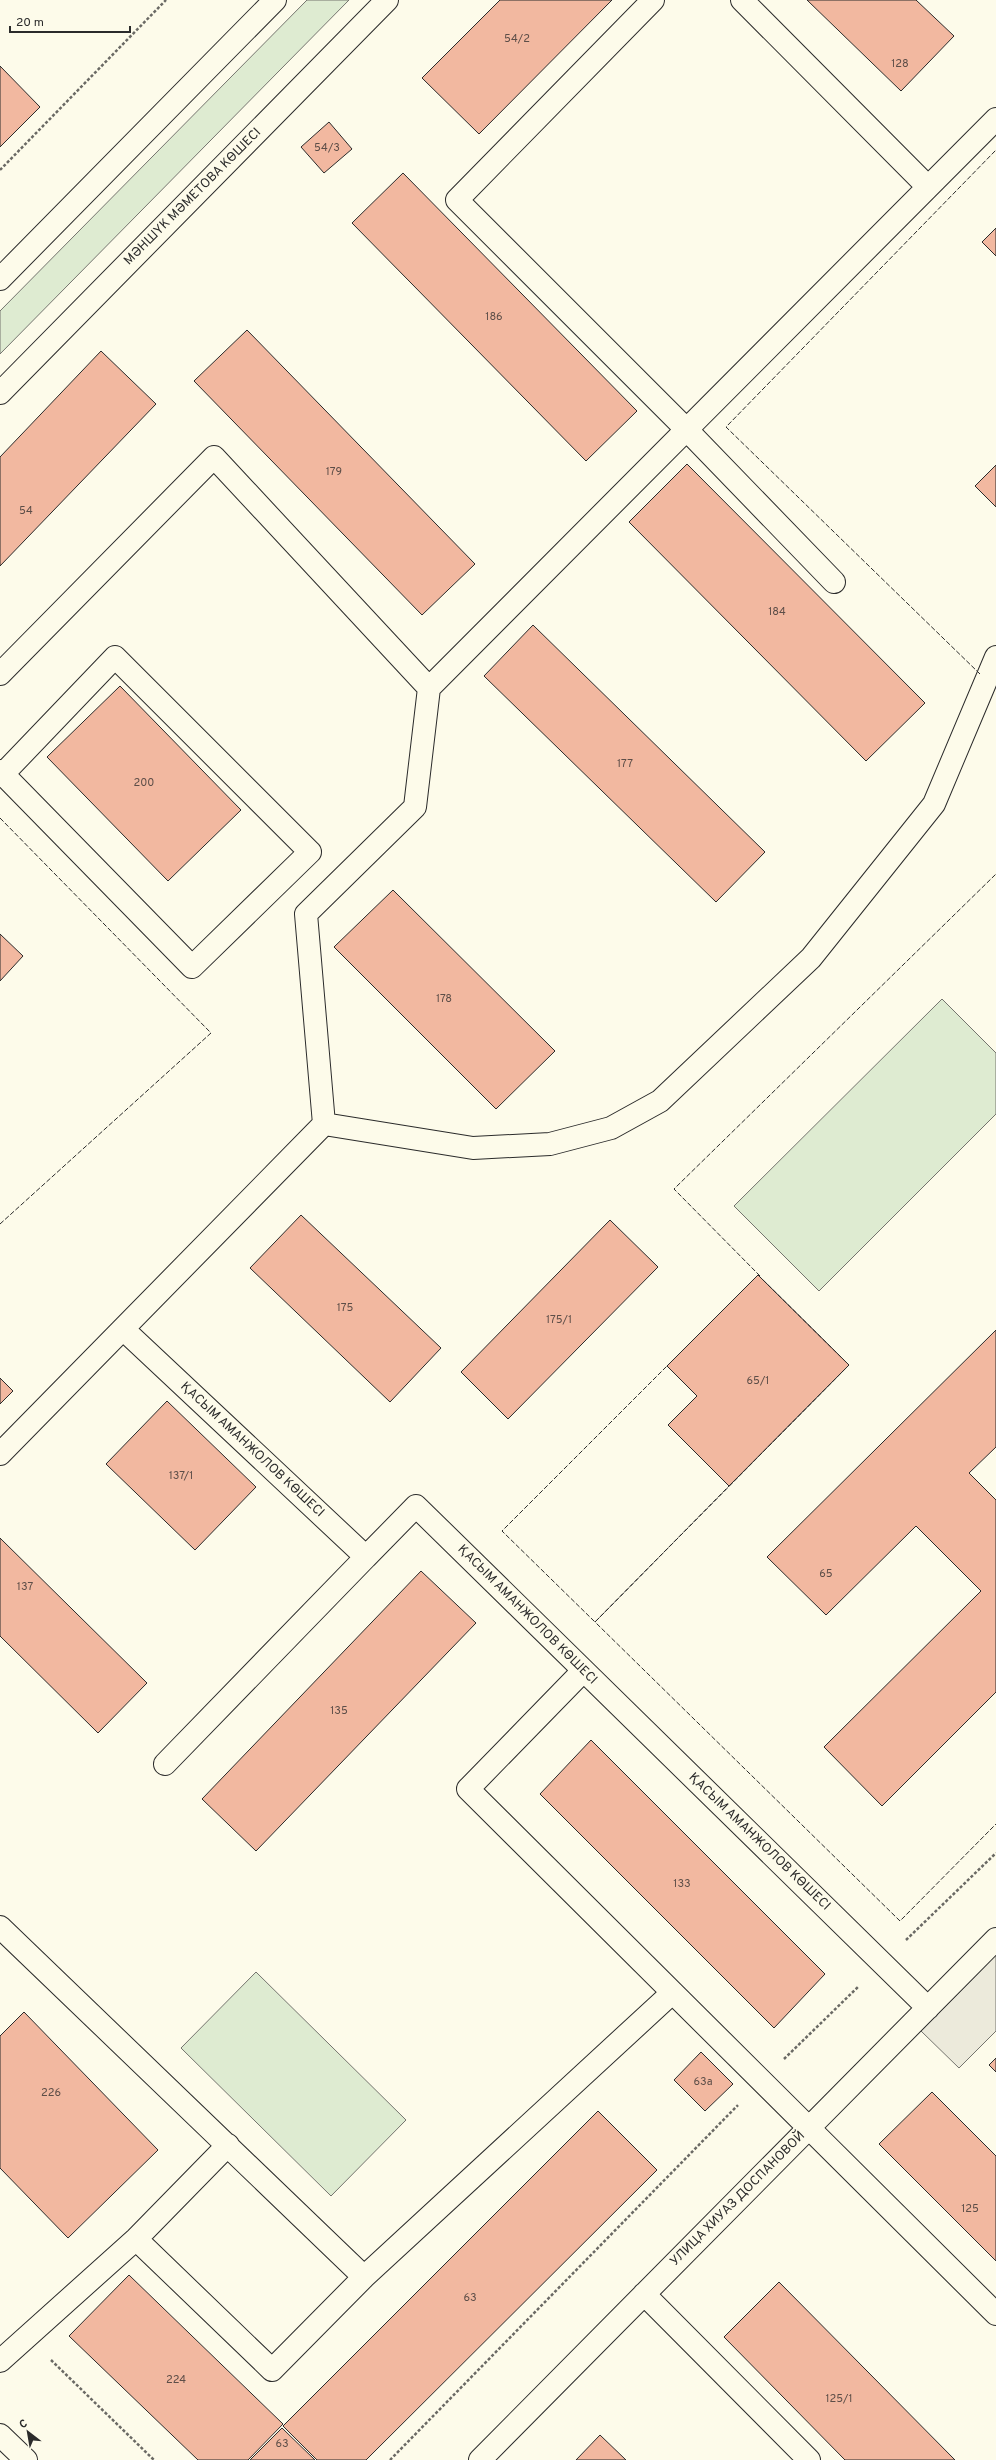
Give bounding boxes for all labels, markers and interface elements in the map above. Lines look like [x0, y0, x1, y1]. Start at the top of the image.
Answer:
scale bar [10, 8, 130, 34]
text: 20 m [16, 15, 44, 31]
house number: 54/2 [504, 32, 530, 46]
house number: 128 [891, 57, 909, 71]
street label: МӘНШҮК МӘМЕТОВА КӨШЕСІ [121, 125, 265, 269]
house number: 54/3 [314, 141, 340, 155]
house number: 186 [485, 310, 503, 324]
house number: 179 [326, 465, 342, 479]
house number: 54 [19, 504, 33, 518]
house number: 184 [768, 605, 786, 619]
house number: 177 [617, 757, 633, 771]
house number: 200 [134, 776, 154, 790]
house number: 178 [436, 992, 452, 1006]
house number: 175 [337, 1301, 353, 1315]
house number: 175/1 [546, 1313, 572, 1327]
house number: 65/1 [747, 1374, 769, 1388]
street label: ҚАСЫМ АМАНЖОЛОВ КӨШЕСІ [177, 1379, 327, 1521]
house number: 137/1 [169, 1469, 193, 1483]
street label: ҚАСЫМ АМАНЖОЛОВ КӨШЕСІ [454, 1542, 600, 1688]
house number: 65 [819, 1567, 833, 1581]
house number: 137 [17, 1580, 33, 1594]
house number: 135 [330, 1704, 348, 1718]
street label: ҚАСЫМ АМАНЖОЛОВ КӨШЕСІ [685, 1770, 833, 1914]
house number: 133 [673, 1877, 691, 1891]
house number: 63а [693, 2075, 713, 2089]
house number: 226 [41, 2086, 61, 2100]
street label: УЛИЦА ХИУАЗ ДОСПАНОВОЙ [666, 2127, 809, 2270]
house number: 125 [961, 2202, 979, 2216]
house number: 63 [463, 2291, 477, 2305]
house number: 224 [166, 2373, 186, 2387]
house number: 125/1 [825, 2392, 853, 2406]
north arrow [8, 2412, 48, 2452]
text: С [17, 2416, 30, 2432]
house number: 63 [275, 2437, 289, 2451]

